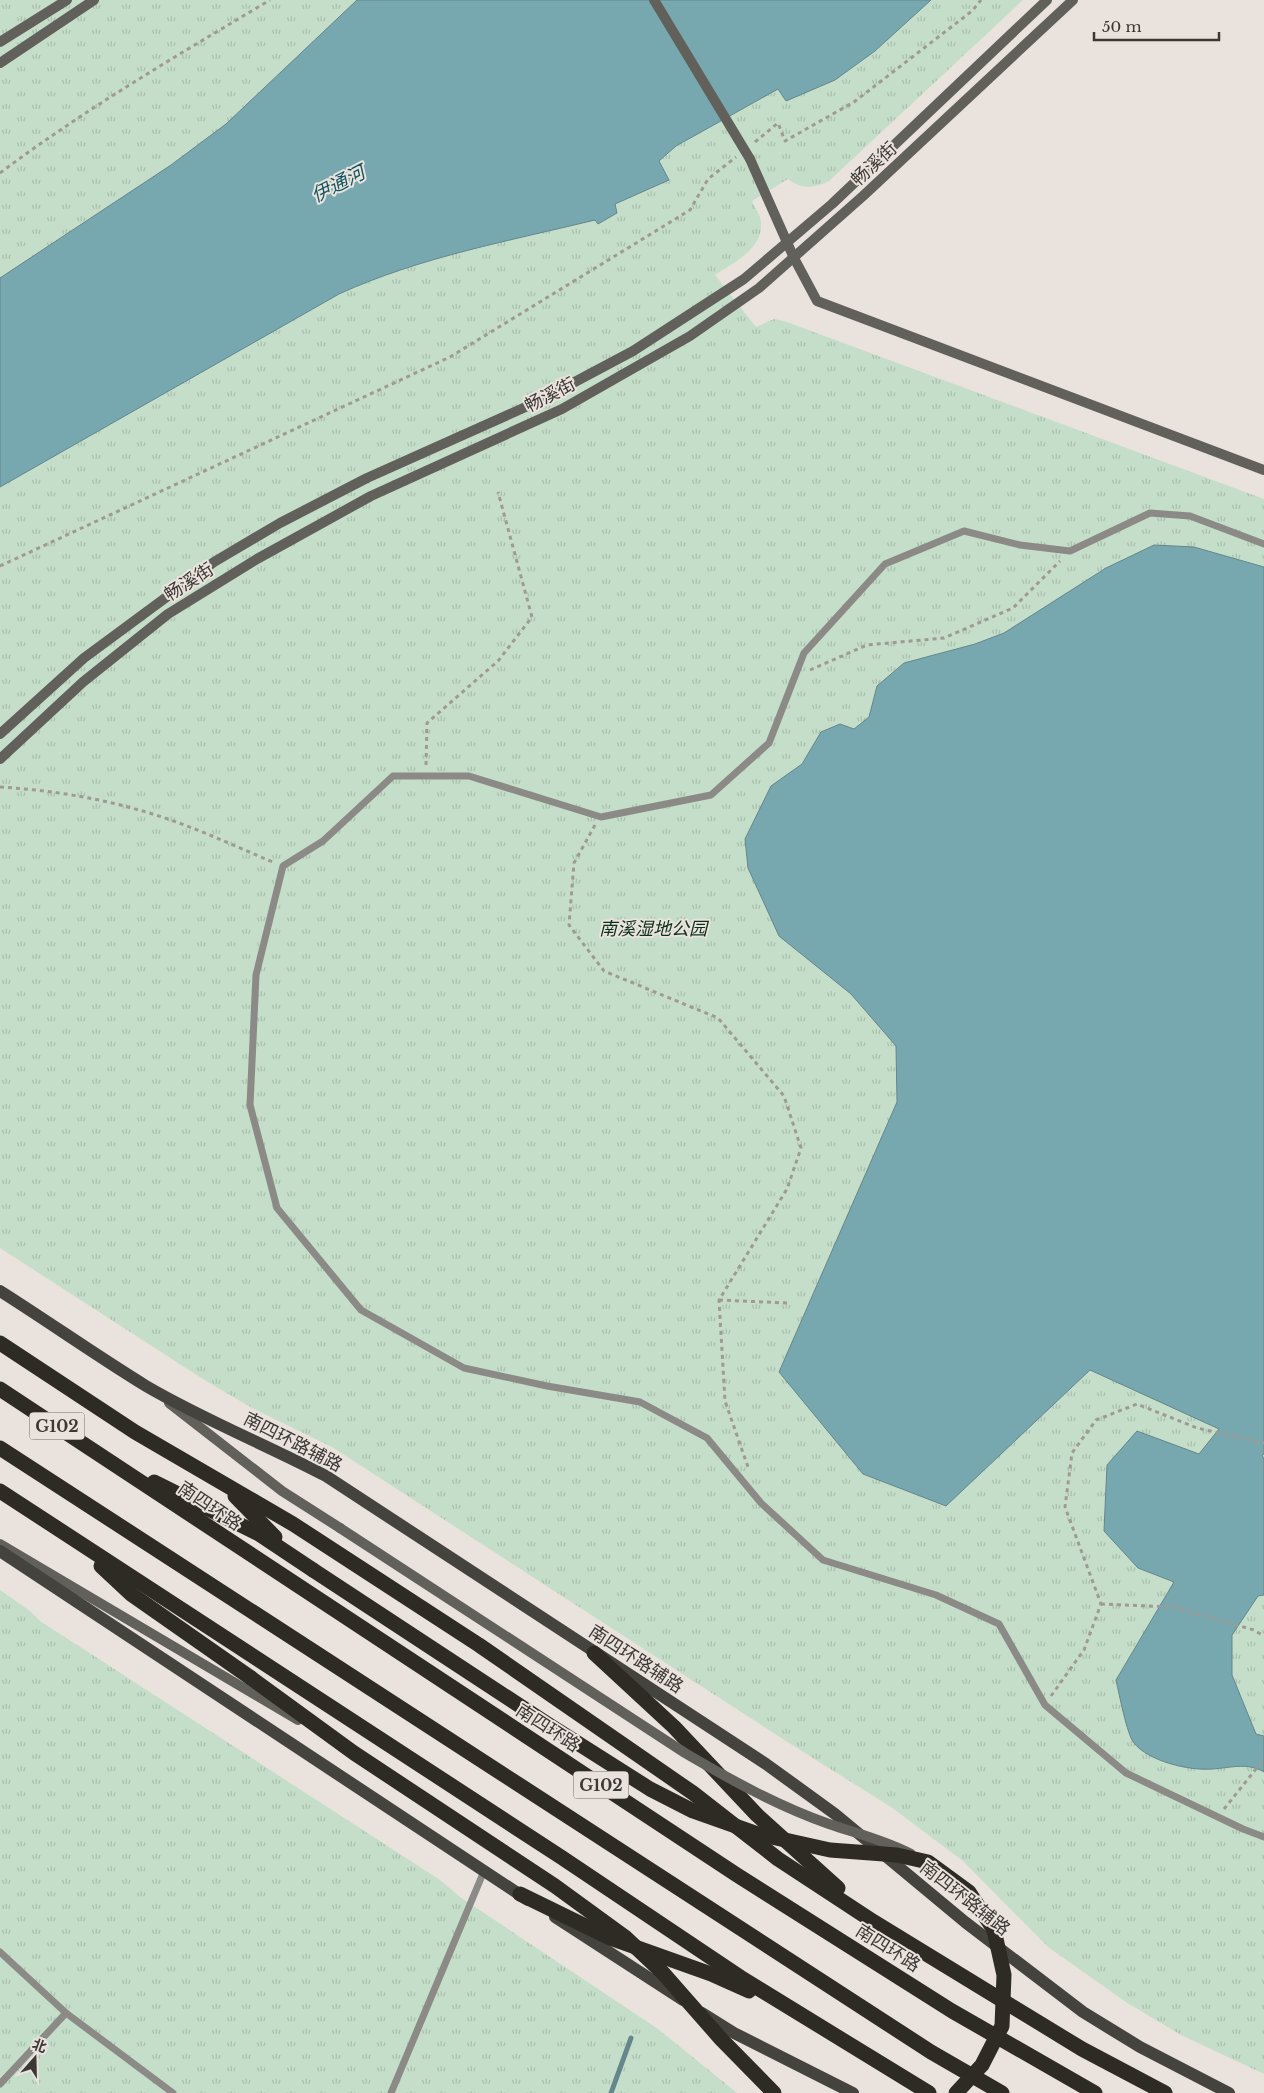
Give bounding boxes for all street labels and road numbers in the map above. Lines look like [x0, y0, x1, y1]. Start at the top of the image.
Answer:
street label: 畅溪街 [847, 138, 901, 190]
street label: 畅溪街 [521, 373, 579, 417]
street label: 畅溪街 [160, 558, 218, 606]
street label: 南四环路辅路 [240, 1408, 346, 1476]
road number: G102 [30, 1412, 84, 1440]
street label: 南四环路 [174, 1477, 246, 1535]
street label: 南四环路辅路 [585, 1620, 687, 1698]
street label: 南四环路 [512, 1699, 584, 1757]
road number: G102 [574, 1772, 628, 1798]
street label: 南四环路辅路 [916, 1856, 1014, 1940]
street label: 南四环路 [852, 1920, 924, 1976]

